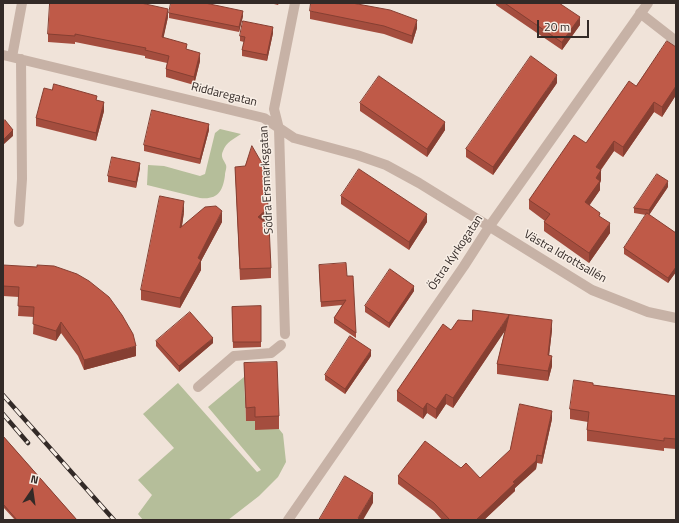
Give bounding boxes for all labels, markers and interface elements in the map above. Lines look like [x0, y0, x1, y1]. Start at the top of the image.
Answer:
scale bar [539, 12, 591, 38]
text: 20 m [544, 17, 570, 36]
street label: Riddaregatan [189, 80, 259, 110]
street label: Södra Ersmarksgatan [257, 125, 277, 235]
street label: Östra Kyrkogatan [425, 213, 487, 293]
street label: Västra Idrottsallén [521, 228, 609, 286]
north arrow [12, 471, 52, 511]
text: N [29, 471, 40, 488]

